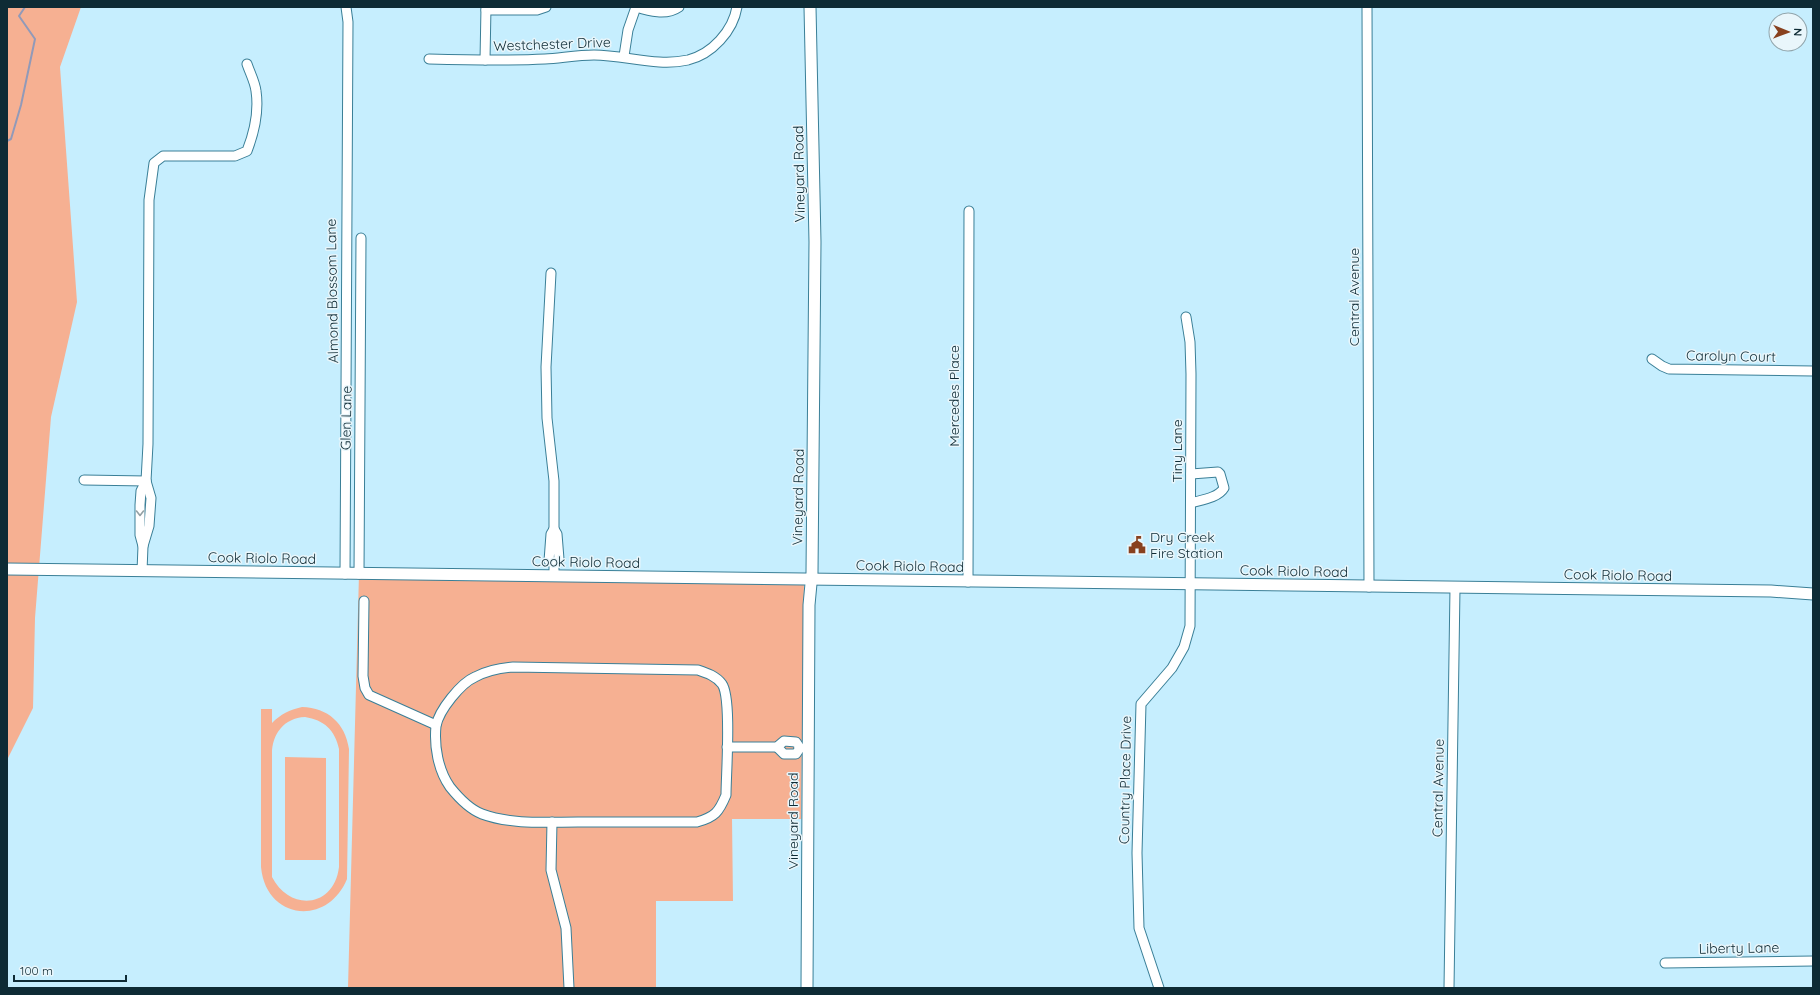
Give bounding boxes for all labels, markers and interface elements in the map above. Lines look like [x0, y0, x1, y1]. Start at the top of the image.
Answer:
north arrow [1768, 12, 1808, 52]
text: N [1791, 28, 1805, 36]
street label: Westchester Drive [493, 33, 611, 55]
street label: Vineyard Road [789, 125, 809, 223]
street label: Almond Blossom Lane [322, 218, 342, 363]
street label: Central Avenue [1345, 248, 1363, 346]
street label: Mercedes Place [945, 345, 963, 447]
street label: Carolyn Court [1686, 346, 1776, 366]
street label: Glen Lane [336, 385, 356, 450]
street label: Tiny Lane [1168, 419, 1186, 483]
street label: Vineyard Road [788, 448, 808, 546]
one-way arrow [136, 510, 144, 516]
place label: Dry Creek Fire Station [1150, 528, 1223, 562]
public building icon: Dry Creek Fire Station [1127, 535, 1147, 555]
street label: Cook Riolo Road [208, 548, 316, 568]
street label: Cook Riolo Road [532, 552, 640, 572]
street label: Cook Riolo Road [856, 556, 964, 576]
street label: Cook Riolo Road [1240, 561, 1348, 581]
street label: Cook Riolo Road [1564, 565, 1672, 585]
street label: Country Place Drive [1115, 716, 1135, 844]
street label: Central Avenue [1428, 739, 1448, 837]
street label: Vineyard Road [784, 773, 802, 869]
street label: Liberty Lane [1699, 938, 1780, 958]
scale bar [14, 957, 126, 983]
text: 100 m [20, 963, 53, 978]

